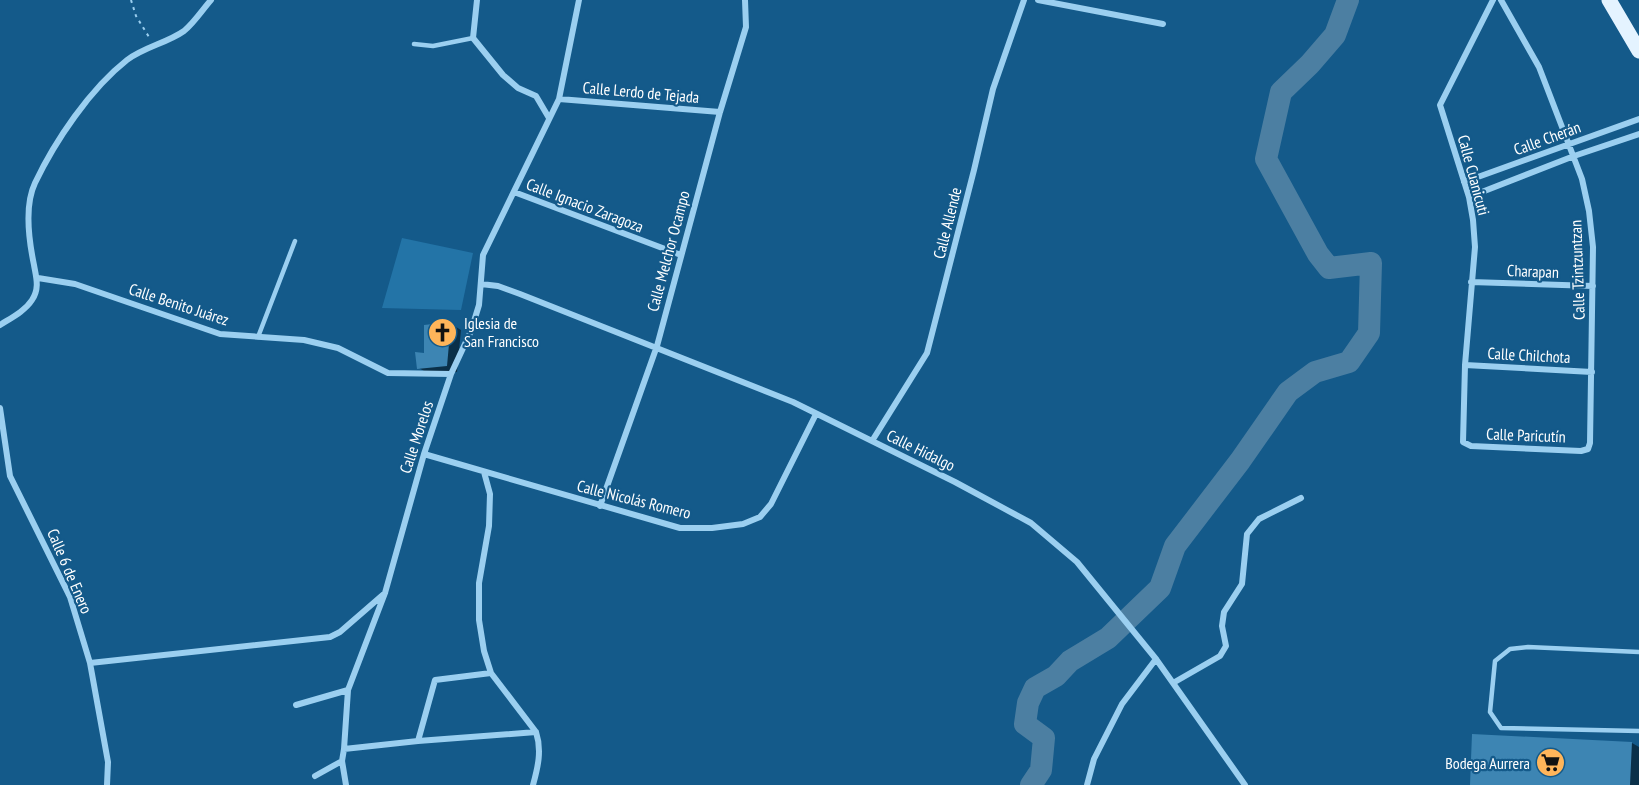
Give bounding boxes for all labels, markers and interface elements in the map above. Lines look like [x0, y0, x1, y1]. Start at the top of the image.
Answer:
street label: Calle Lerdo de Tejada [582, 77, 700, 107]
street label: Calle Cherán [1511, 117, 1583, 159]
street label: Calle Cuanicuti [1454, 133, 1494, 217]
street label: Calle Ignacio Zaragoza [524, 173, 646, 237]
street label: Calle Allende [928, 185, 966, 261]
street label: Calle Melchor Ocampo [642, 188, 694, 314]
street label: Calle Tzintzuntzan [1565, 220, 1589, 320]
street label: Charapan [1507, 260, 1559, 282]
street label: Calle Benito Juárez [126, 278, 232, 330]
place label: Iglesia de San Francisco [464, 313, 539, 351]
church icon: Iglesia de San Francisco [427, 316, 459, 348]
street label: Calle Chilchota [1487, 343, 1571, 367]
street label: Calle Morelos [395, 398, 437, 476]
street label: Calle Paricutín [1486, 424, 1566, 446]
street label: Calle Hidalgo [883, 425, 959, 475]
street label: Calle Nicolás Romero [575, 475, 693, 523]
street label: Calle 6 de Enero [43, 526, 97, 617]
supermarket icon: Bodega Aurrera [1535, 747, 1567, 779]
place label: Bodega Aurrera [1445, 753, 1530, 773]

